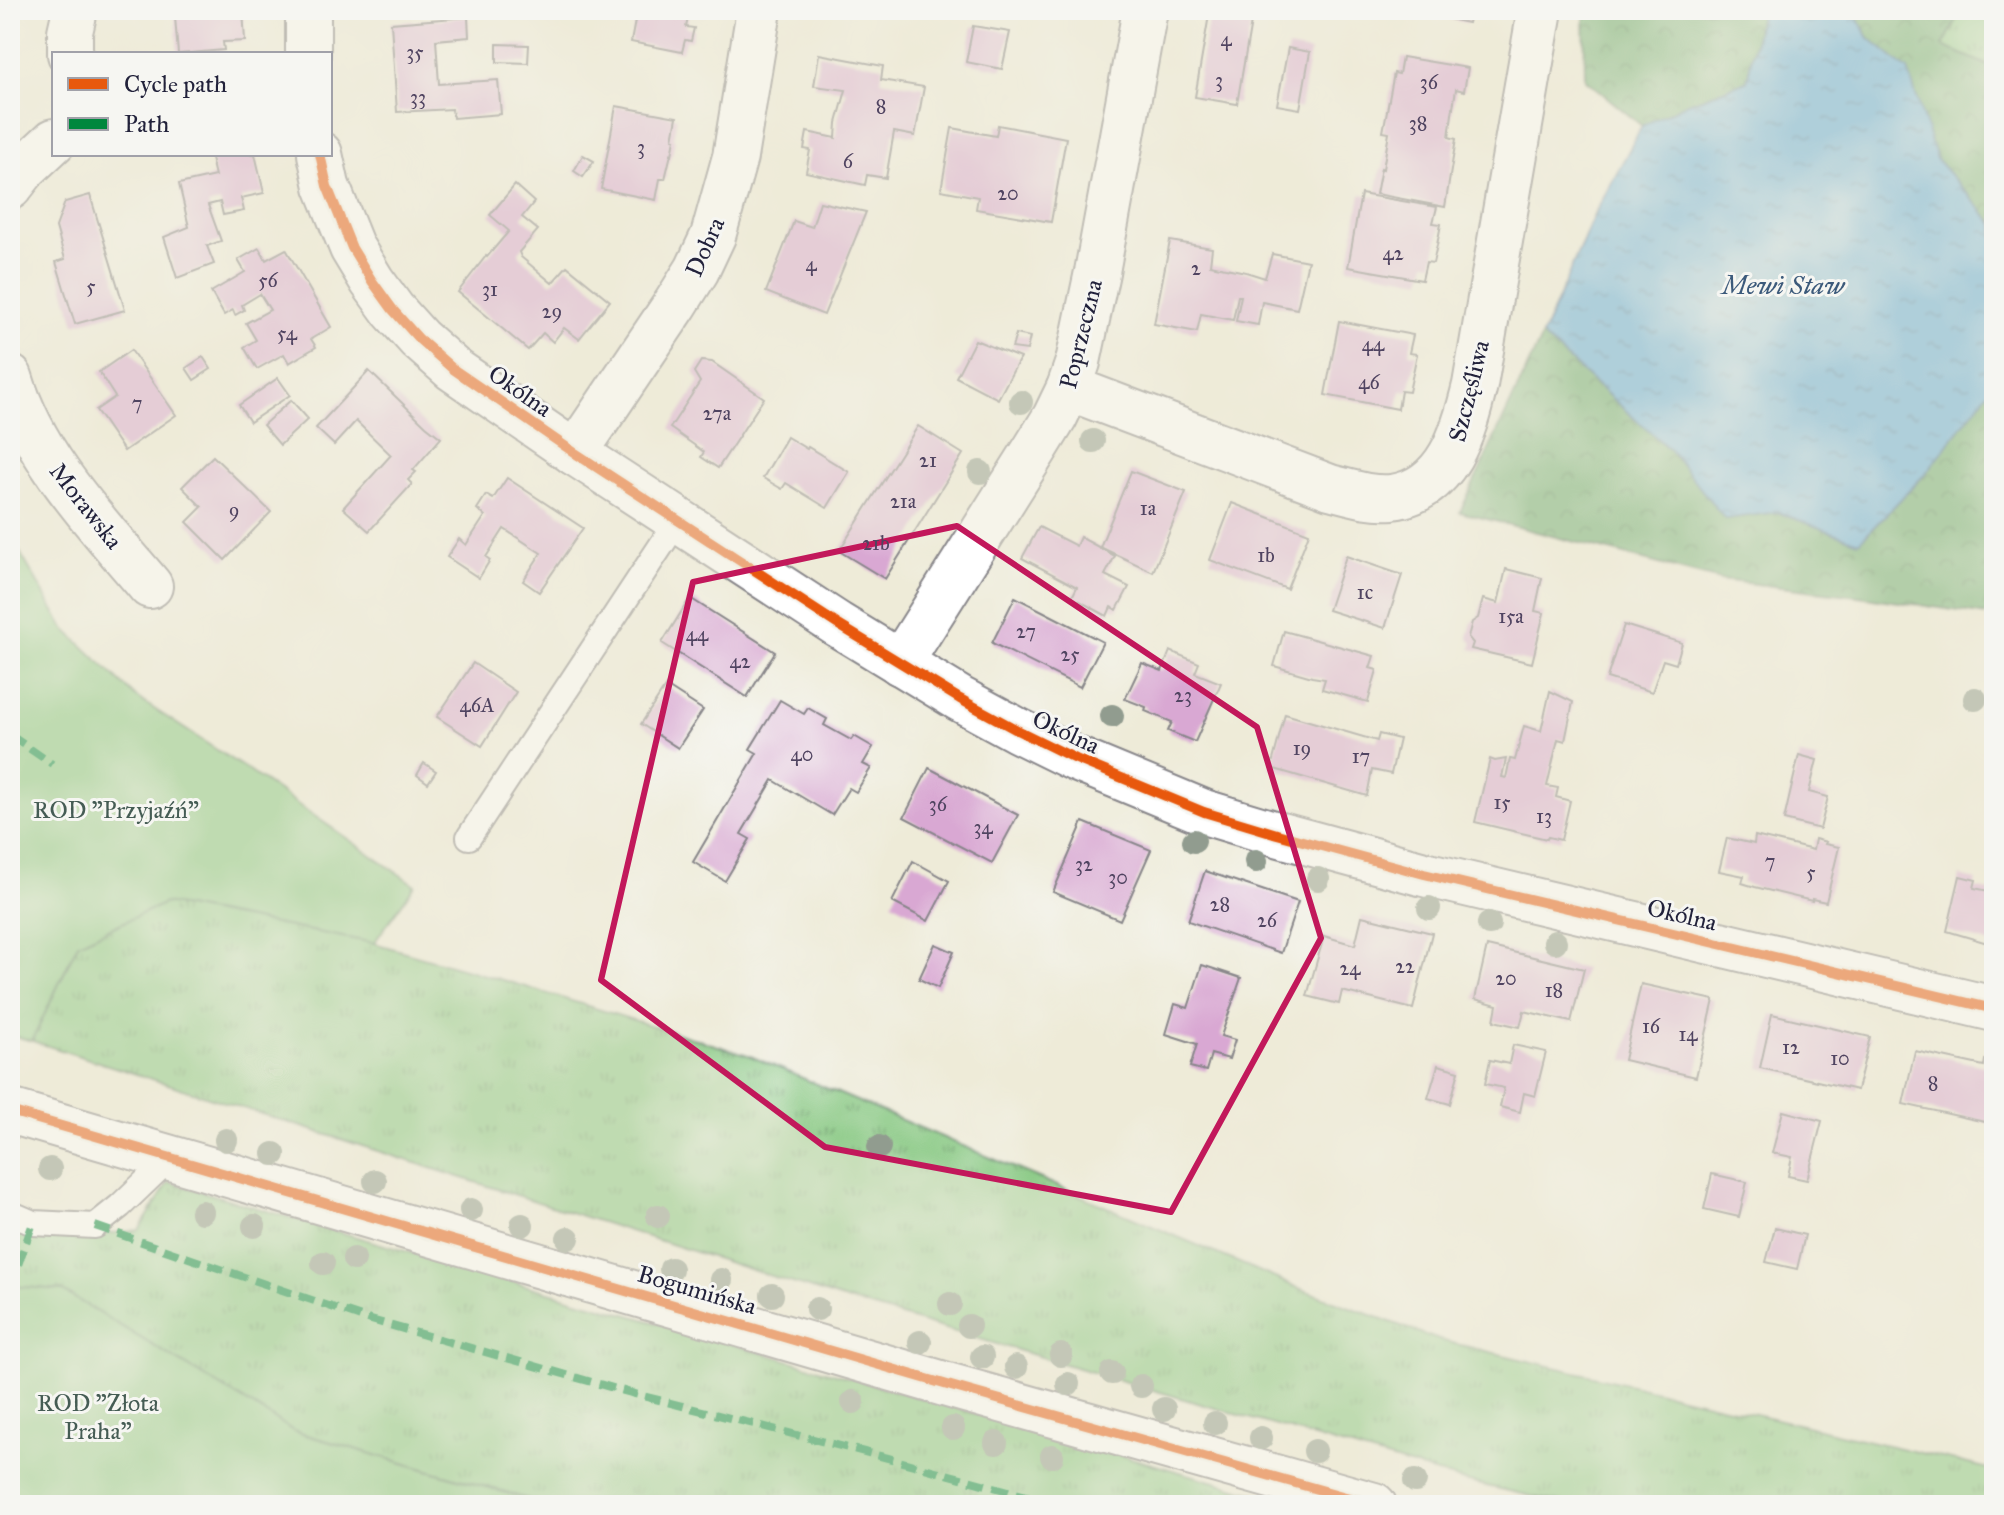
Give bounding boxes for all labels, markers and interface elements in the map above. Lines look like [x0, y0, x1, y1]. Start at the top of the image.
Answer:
house number: 4 [1220, 27, 1232, 51]
house number: 35 [406, 40, 424, 64]
legend [52, 52, 332, 156]
house number: 3 [1215, 68, 1223, 92]
text: Cycle path [124, 69, 227, 99]
house number: 36 [1420, 70, 1439, 94]
house number: 33 [410, 85, 426, 109]
house number: 8 [876, 94, 886, 118]
text: Path [124, 109, 169, 139]
house number: 38 [1409, 111, 1427, 135]
house number: 3 [637, 135, 645, 159]
house number: 6 [843, 149, 854, 173]
house number: 20 [997, 181, 1019, 205]
street label: Dobra [679, 212, 732, 281]
house number: 42 [1382, 241, 1404, 265]
house number: 4 [805, 252, 817, 276]
house number: 2 [1191, 256, 1201, 280]
house number: 56 [258, 268, 279, 292]
water label: Mewi Staw [1719, 269, 1846, 301]
house number: 5 [86, 274, 96, 298]
street label: Poprzeczna [1053, 275, 1109, 392]
house number: 31 [482, 277, 498, 301]
house number: 29 [542, 299, 562, 323]
house number: 54 [277, 321, 298, 345]
house number: 44 [1362, 332, 1385, 356]
street label: Szczęśliwa [1442, 336, 1496, 445]
street label: Okólna [482, 358, 558, 424]
house number: 46 [1358, 370, 1380, 394]
house number: 7 [132, 391, 142, 415]
house number: 27a [703, 401, 732, 425]
house number: 21 [919, 448, 937, 472]
street label: Morawska [43, 457, 130, 556]
house number: 21a [890, 489, 917, 513]
house number: 1a [1140, 496, 1157, 520]
house number: 9 [229, 498, 239, 522]
house number: 21b [862, 531, 890, 555]
house number: 1b [1257, 543, 1275, 567]
house number: 1c [1357, 580, 1373, 604]
house number: 15a [1498, 604, 1524, 628]
house number: 27 [1016, 619, 1036, 643]
house number: 44 [686, 622, 709, 646]
house number: 25 [1060, 642, 1080, 666]
house number: 42 [729, 649, 751, 673]
house number: 23 [1174, 683, 1192, 707]
house number: 46A [460, 693, 495, 717]
street label: Okólna [1028, 703, 1105, 761]
house number: 19 [1293, 736, 1311, 760]
house number: 40 [791, 742, 813, 766]
house number: 17 [1352, 744, 1370, 768]
house number: 15 [1493, 790, 1511, 814]
house number: 36 [929, 792, 948, 816]
park label: ROD "Przyjaźń" [33, 795, 199, 825]
house number: 13 [1536, 804, 1552, 828]
house number: 34 [973, 815, 993, 839]
house number: 7 [1765, 849, 1775, 873]
house number: 32 [1075, 852, 1093, 876]
house number: 5 [1806, 860, 1816, 884]
house number: 30 [1108, 865, 1128, 889]
house number: 28 [1210, 892, 1230, 916]
street label: Okólna [1644, 892, 1721, 938]
house number: 26 [1257, 908, 1278, 932]
house number: 22 [1395, 954, 1415, 978]
house number: 24 [1339, 956, 1361, 980]
house number: 20 [1495, 966, 1517, 990]
house number: 18 [1545, 978, 1563, 1002]
house number: 16 [1642, 1014, 1661, 1038]
house number: 14 [1678, 1022, 1698, 1046]
house number: 12 [1782, 1035, 1800, 1059]
house number: 10 [1830, 1046, 1850, 1070]
house number: 8 [1928, 1071, 1938, 1095]
street label: Bogumińska [634, 1259, 761, 1321]
park label: ROD "Złota Praha" [37, 1388, 160, 1446]

